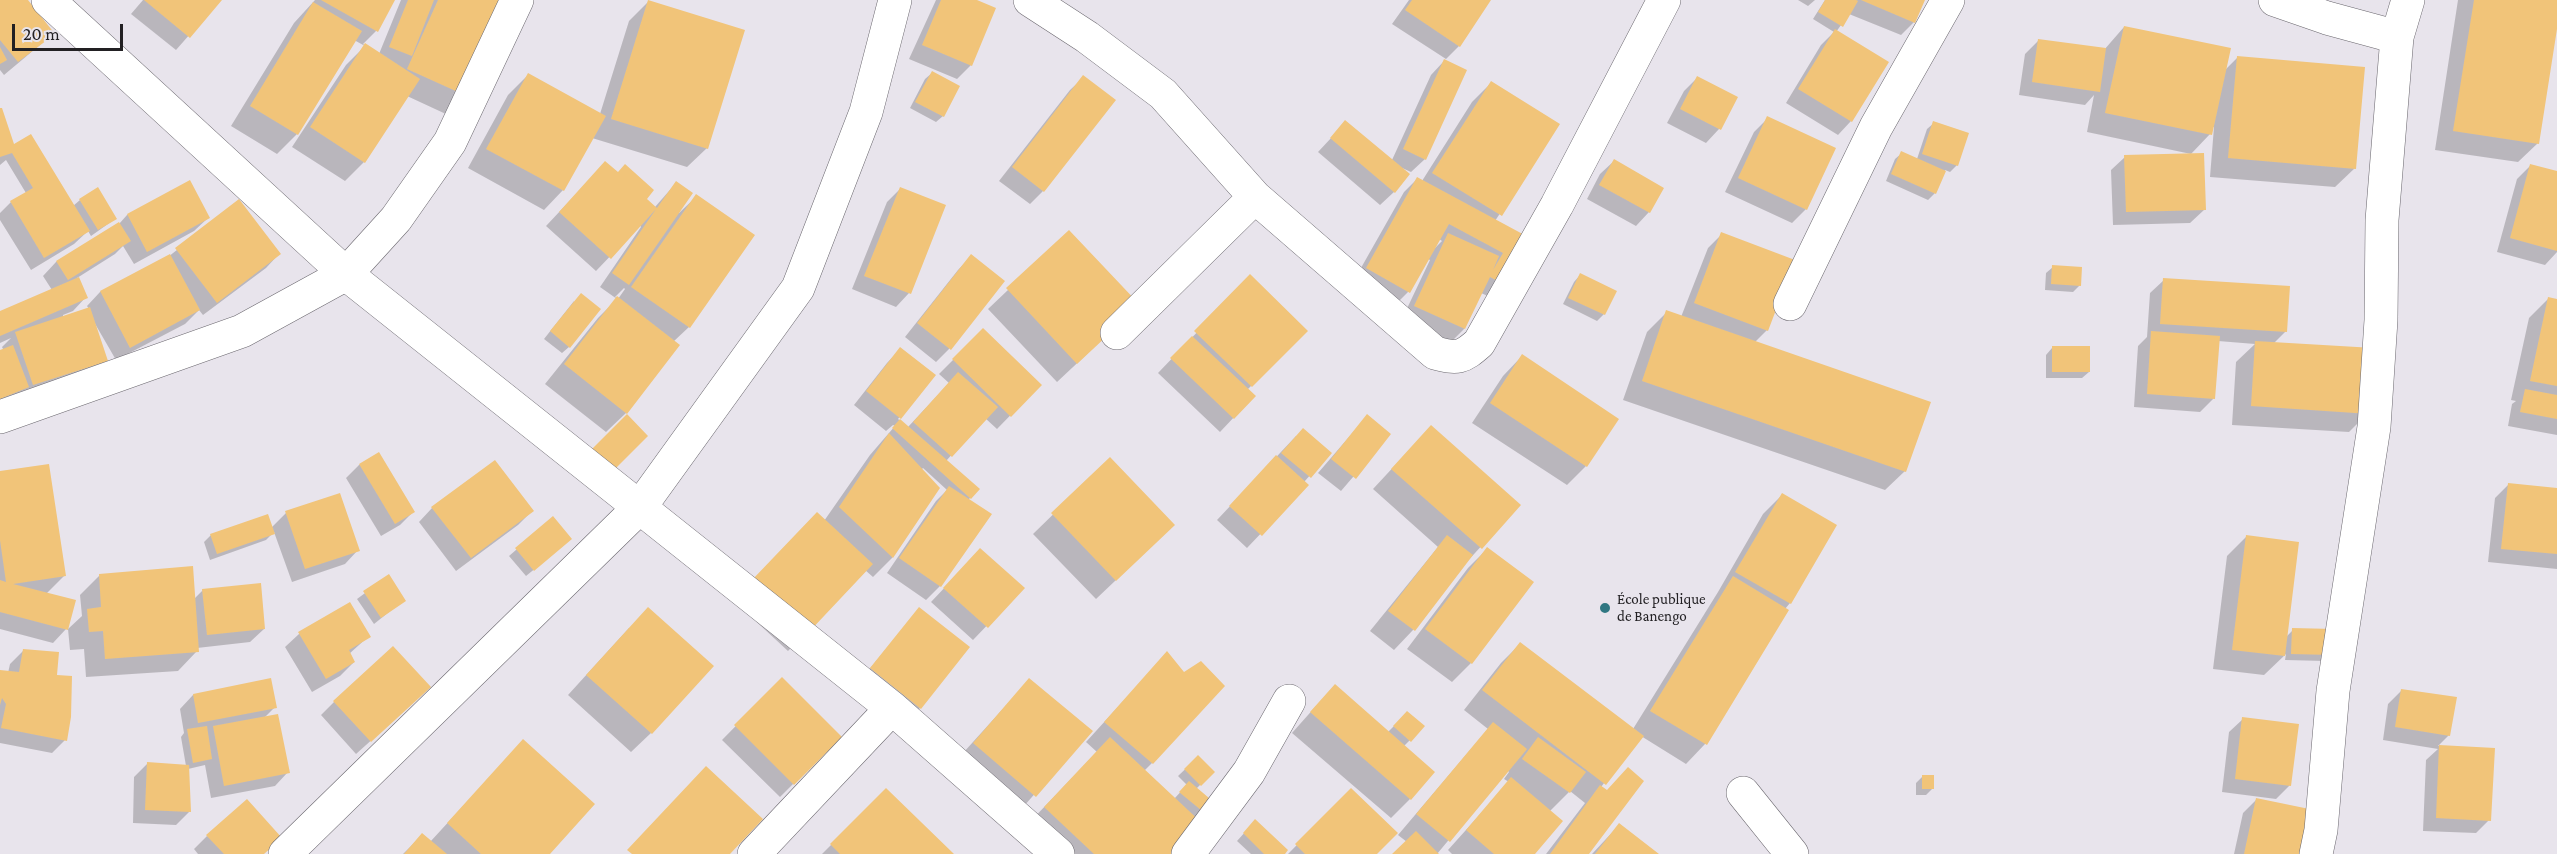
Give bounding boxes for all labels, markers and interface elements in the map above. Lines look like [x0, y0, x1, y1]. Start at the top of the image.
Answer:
scale bar [15, 12, 126, 50]
text: 20 m [23, 24, 60, 44]
place label: École publique de Banengo [1617, 590, 1706, 625]
marker: École publique de Banengo [1598, 601, 1612, 615]

